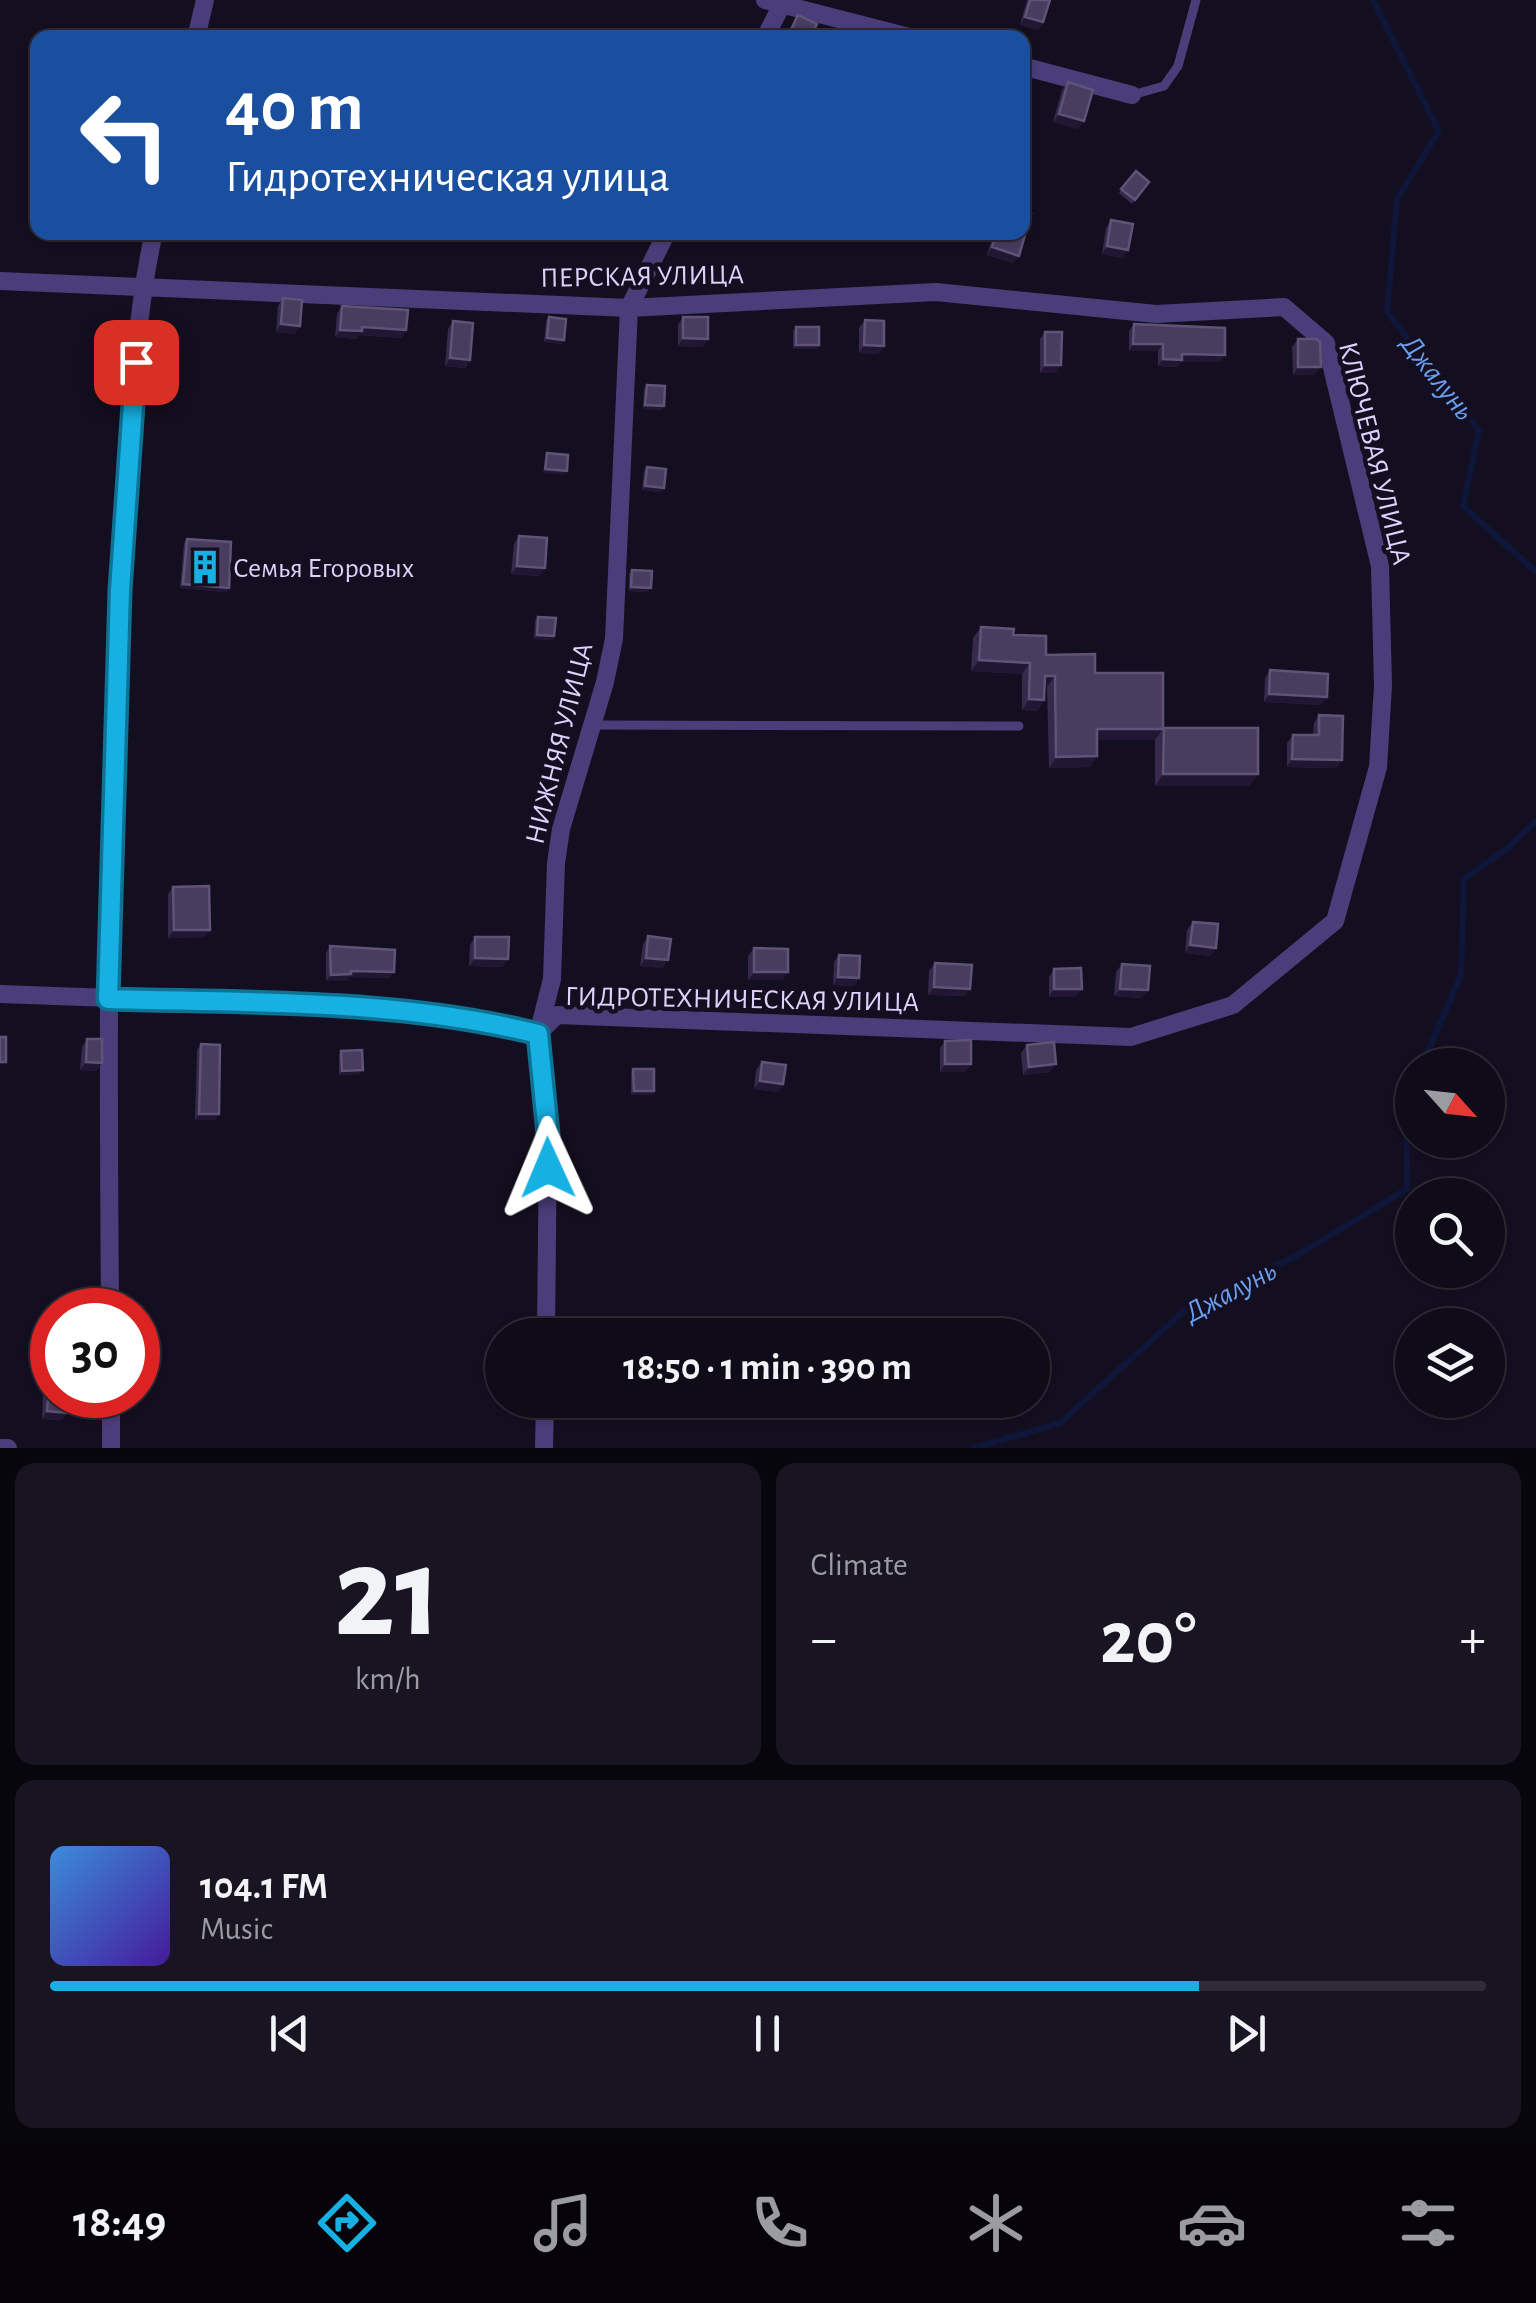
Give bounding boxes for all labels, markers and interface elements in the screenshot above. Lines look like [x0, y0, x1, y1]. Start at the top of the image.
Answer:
icon: left [60, 70, 190, 200]
text: 40 m [225, 73, 364, 143]
text: Гидротехническая улица [225, 155, 670, 200]
street label: ПЕРСКАЯ УЛИЦА [540, 261, 744, 293]
pin [94, 320, 179, 405]
water label: Джалунь [1394, 328, 1480, 426]
icon: arrive [109, 335, 164, 390]
street label: КЛЮЧЕВАЯ УЛИЦА [1333, 339, 1415, 568]
building icon: Семья Егоровых [186, 548, 224, 586]
place label: Семья Егоровых [233, 555, 414, 583]
street label: НИЖНЯЯ УЛИЦА [521, 640, 599, 847]
street label: ГИДРОТЕХНИЧЕСКАЯ УЛИЦА [565, 983, 919, 1017]
north arrow [1395, 1048, 1505, 1158]
map controls [1395, 1048, 1505, 1418]
position arrow [496, 1116, 600, 1220]
button: search [1395, 1178, 1505, 1288]
water label: Джалунь [1178, 1255, 1282, 1329]
speed limit sign: 30 [30, 1288, 160, 1418]
button: layers [1395, 1308, 1505, 1418]
text: 18:50 · 1 min · 390 m [623, 1349, 912, 1387]
text: 21 [334, 1530, 442, 1660]
text: Climate [811, 1549, 908, 1581]
text: 20° [1100, 1602, 1196, 1677]
text: − [811, 1612, 837, 1667]
text: + [1460, 1612, 1486, 1667]
text: km/h [355, 1663, 421, 1695]
text: 104.1 FM [200, 1868, 328, 1906]
text: Music [200, 1913, 273, 1945]
icon: previous [262, 2006, 317, 2061]
icon: pause [740, 2006, 795, 2061]
icon: next [1219, 2006, 1274, 2061]
icon: directions [312, 2188, 382, 2258]
icon: music [528, 2188, 598, 2258]
icon: phone [745, 2188, 815, 2258]
icon: climate [961, 2188, 1031, 2258]
icon: car [1177, 2188, 1247, 2258]
icon: filters [1393, 2188, 1463, 2258]
text: 18:49 [73, 2200, 166, 2245]

